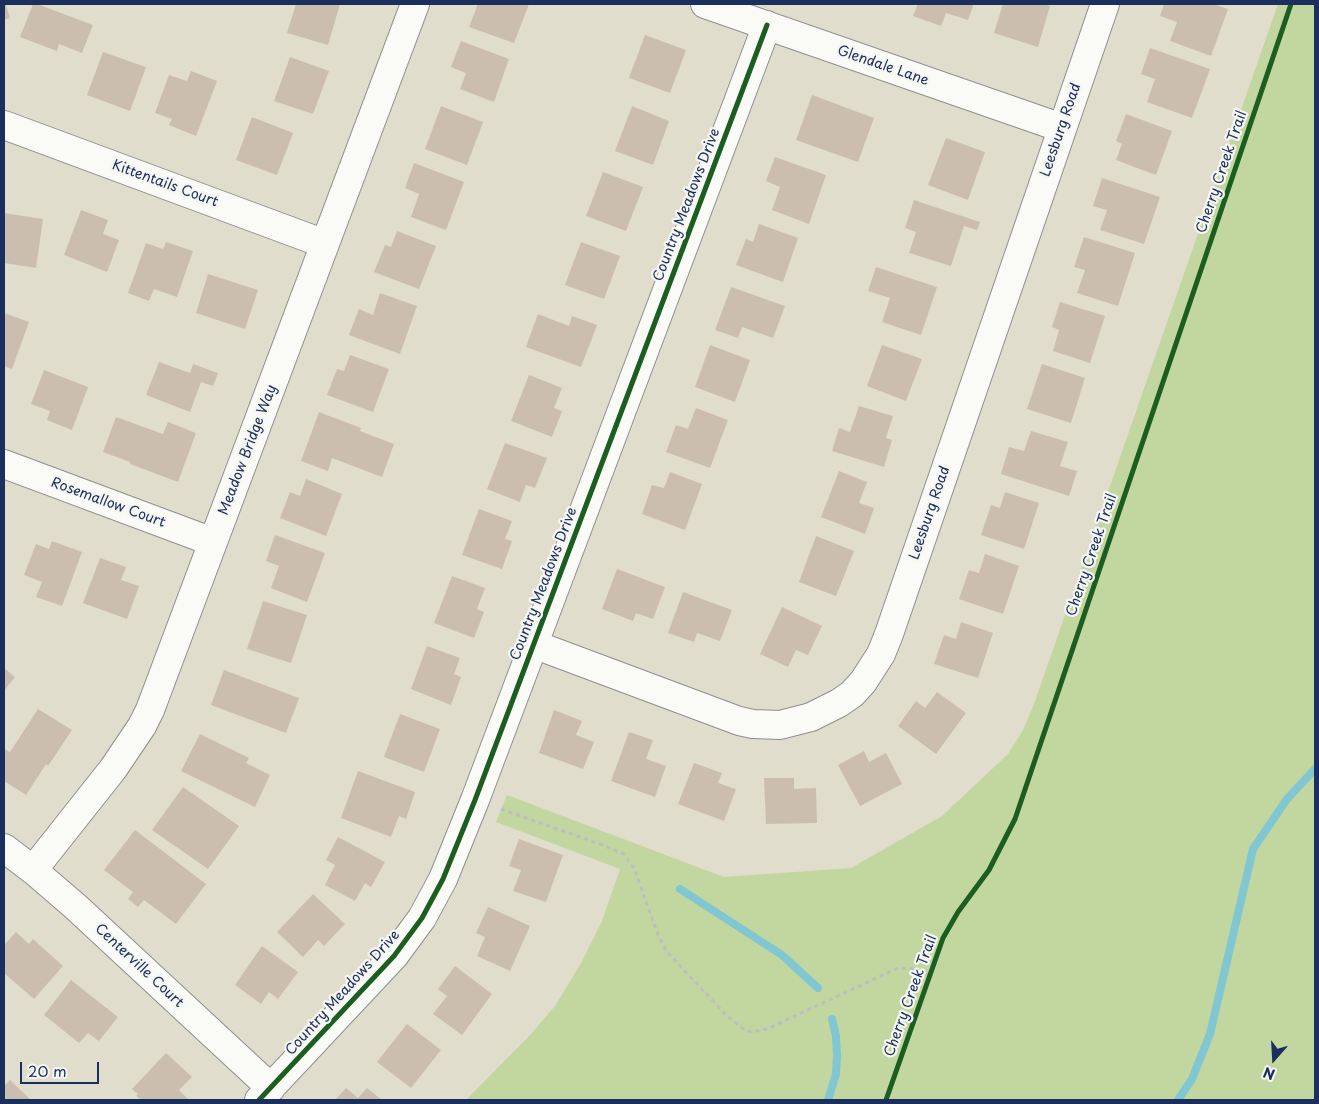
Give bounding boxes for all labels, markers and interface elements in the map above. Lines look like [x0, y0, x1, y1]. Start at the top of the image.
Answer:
street label: Glendale Lane [835, 42, 931, 90]
street label: Leesburg Road [1037, 81, 1085, 179]
street label: Cherry Creek Trail [1193, 109, 1251, 235]
street label: Country Meadows Drive [650, 126, 724, 284]
street label: Kittentails Court [110, 157, 220, 211]
street label: Meadow Bridge Way [215, 382, 281, 518]
street label: Leesburg Road [906, 464, 954, 562]
street label: Rosemallow Court [48, 474, 168, 532]
street label: Cherry Creek Trail [1063, 492, 1121, 618]
street label: Country Meadows Drive [507, 505, 581, 663]
street label: Centerville Court [91, 921, 187, 1011]
street label: Country Meadows Drive [282, 927, 404, 1059]
street label: Cherry Creek Trail [881, 933, 941, 1059]
north arrow [1249, 1034, 1299, 1084]
scale bar [22, 1052, 101, 1084]
text: 20 m [28, 1059, 67, 1082]
text: N [1260, 1062, 1278, 1085]

